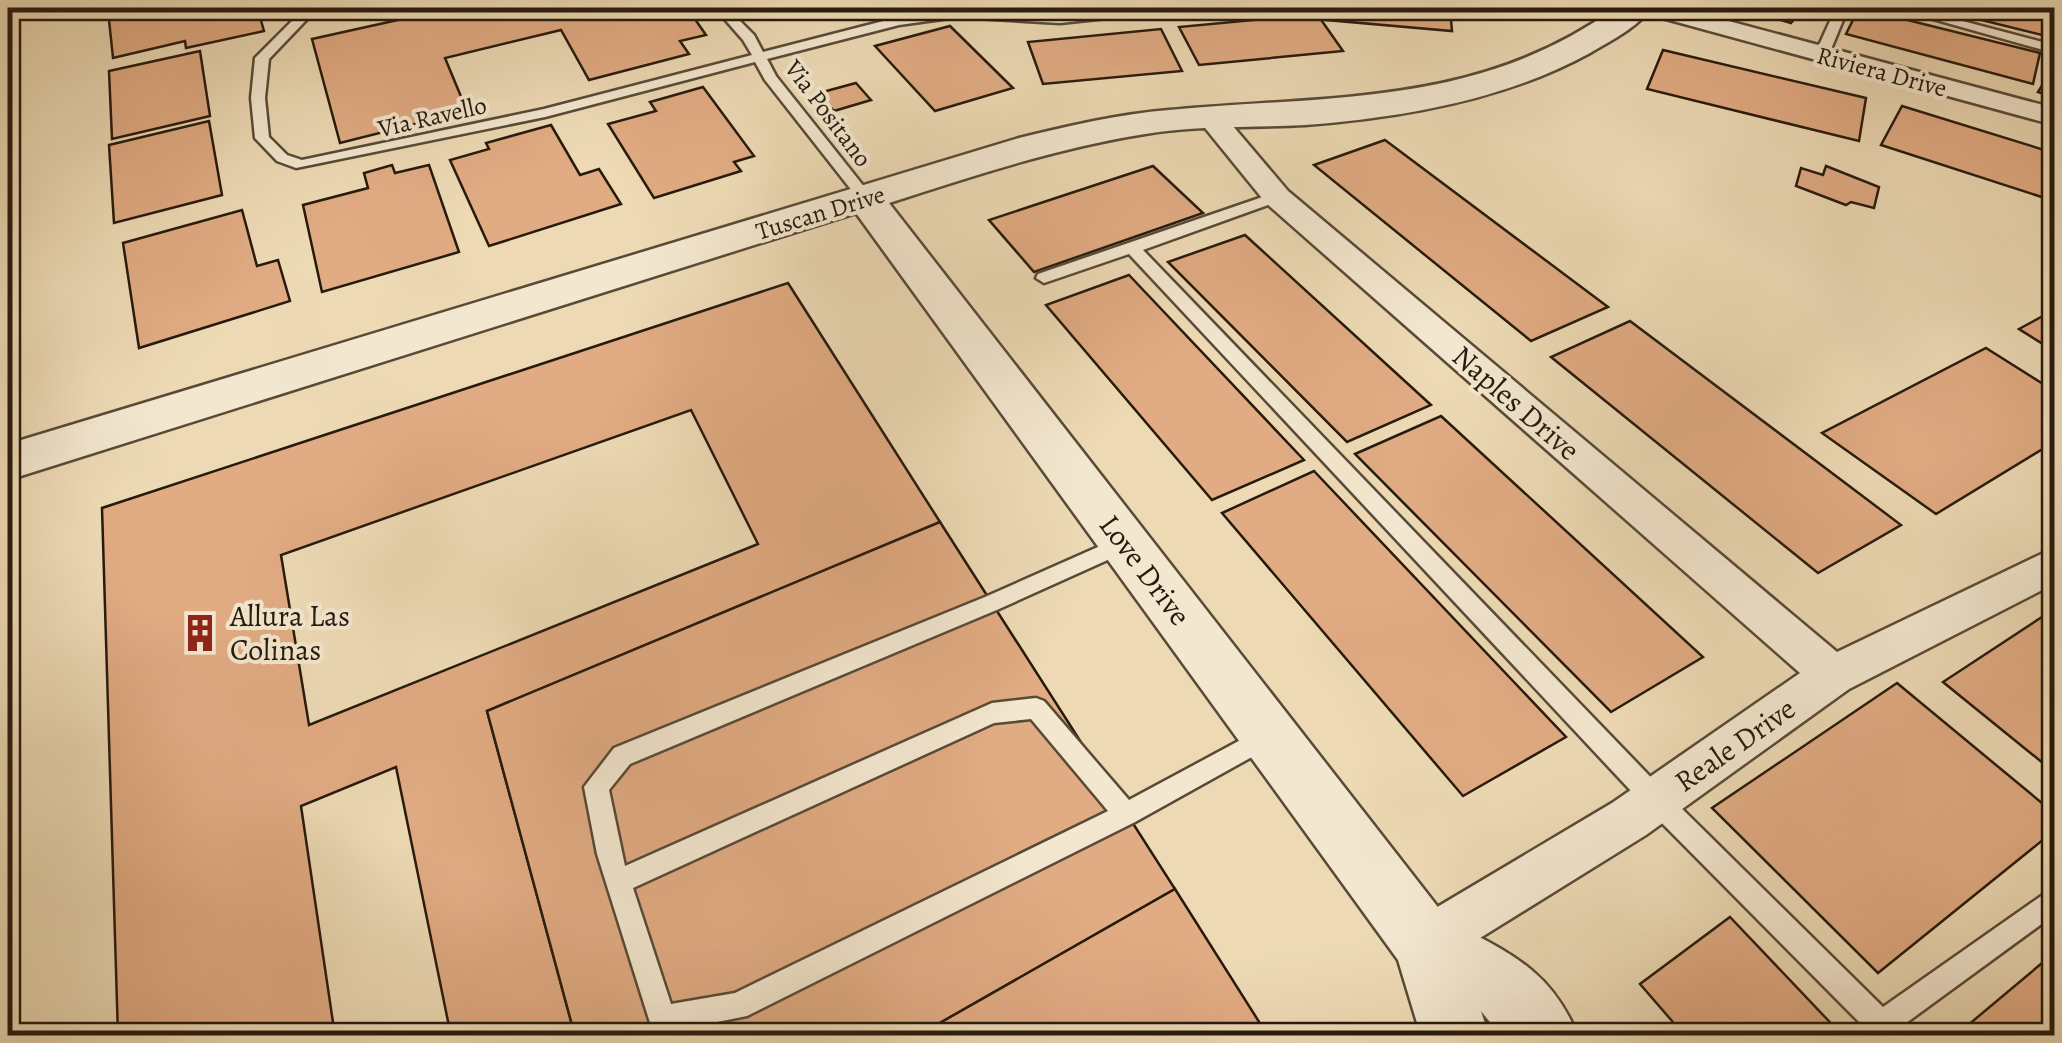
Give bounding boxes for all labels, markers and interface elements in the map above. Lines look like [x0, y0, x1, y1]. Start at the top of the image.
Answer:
street label: Riviera Drive [1813, 38, 1951, 106]
street label: Via Positano [776, 52, 880, 174]
street label: Via Ravello [374, 88, 490, 146]
street label: Tuscan Drive [752, 177, 889, 249]
street label: Naples Drive [1444, 336, 1588, 470]
street label: Love Drive [1090, 506, 1200, 634]
place label: Allura Las Colinas [229, 596, 350, 670]
building icon: Allura Las Colinas [179, 612, 221, 654]
street label: Reale Drive [1667, 689, 1803, 801]

